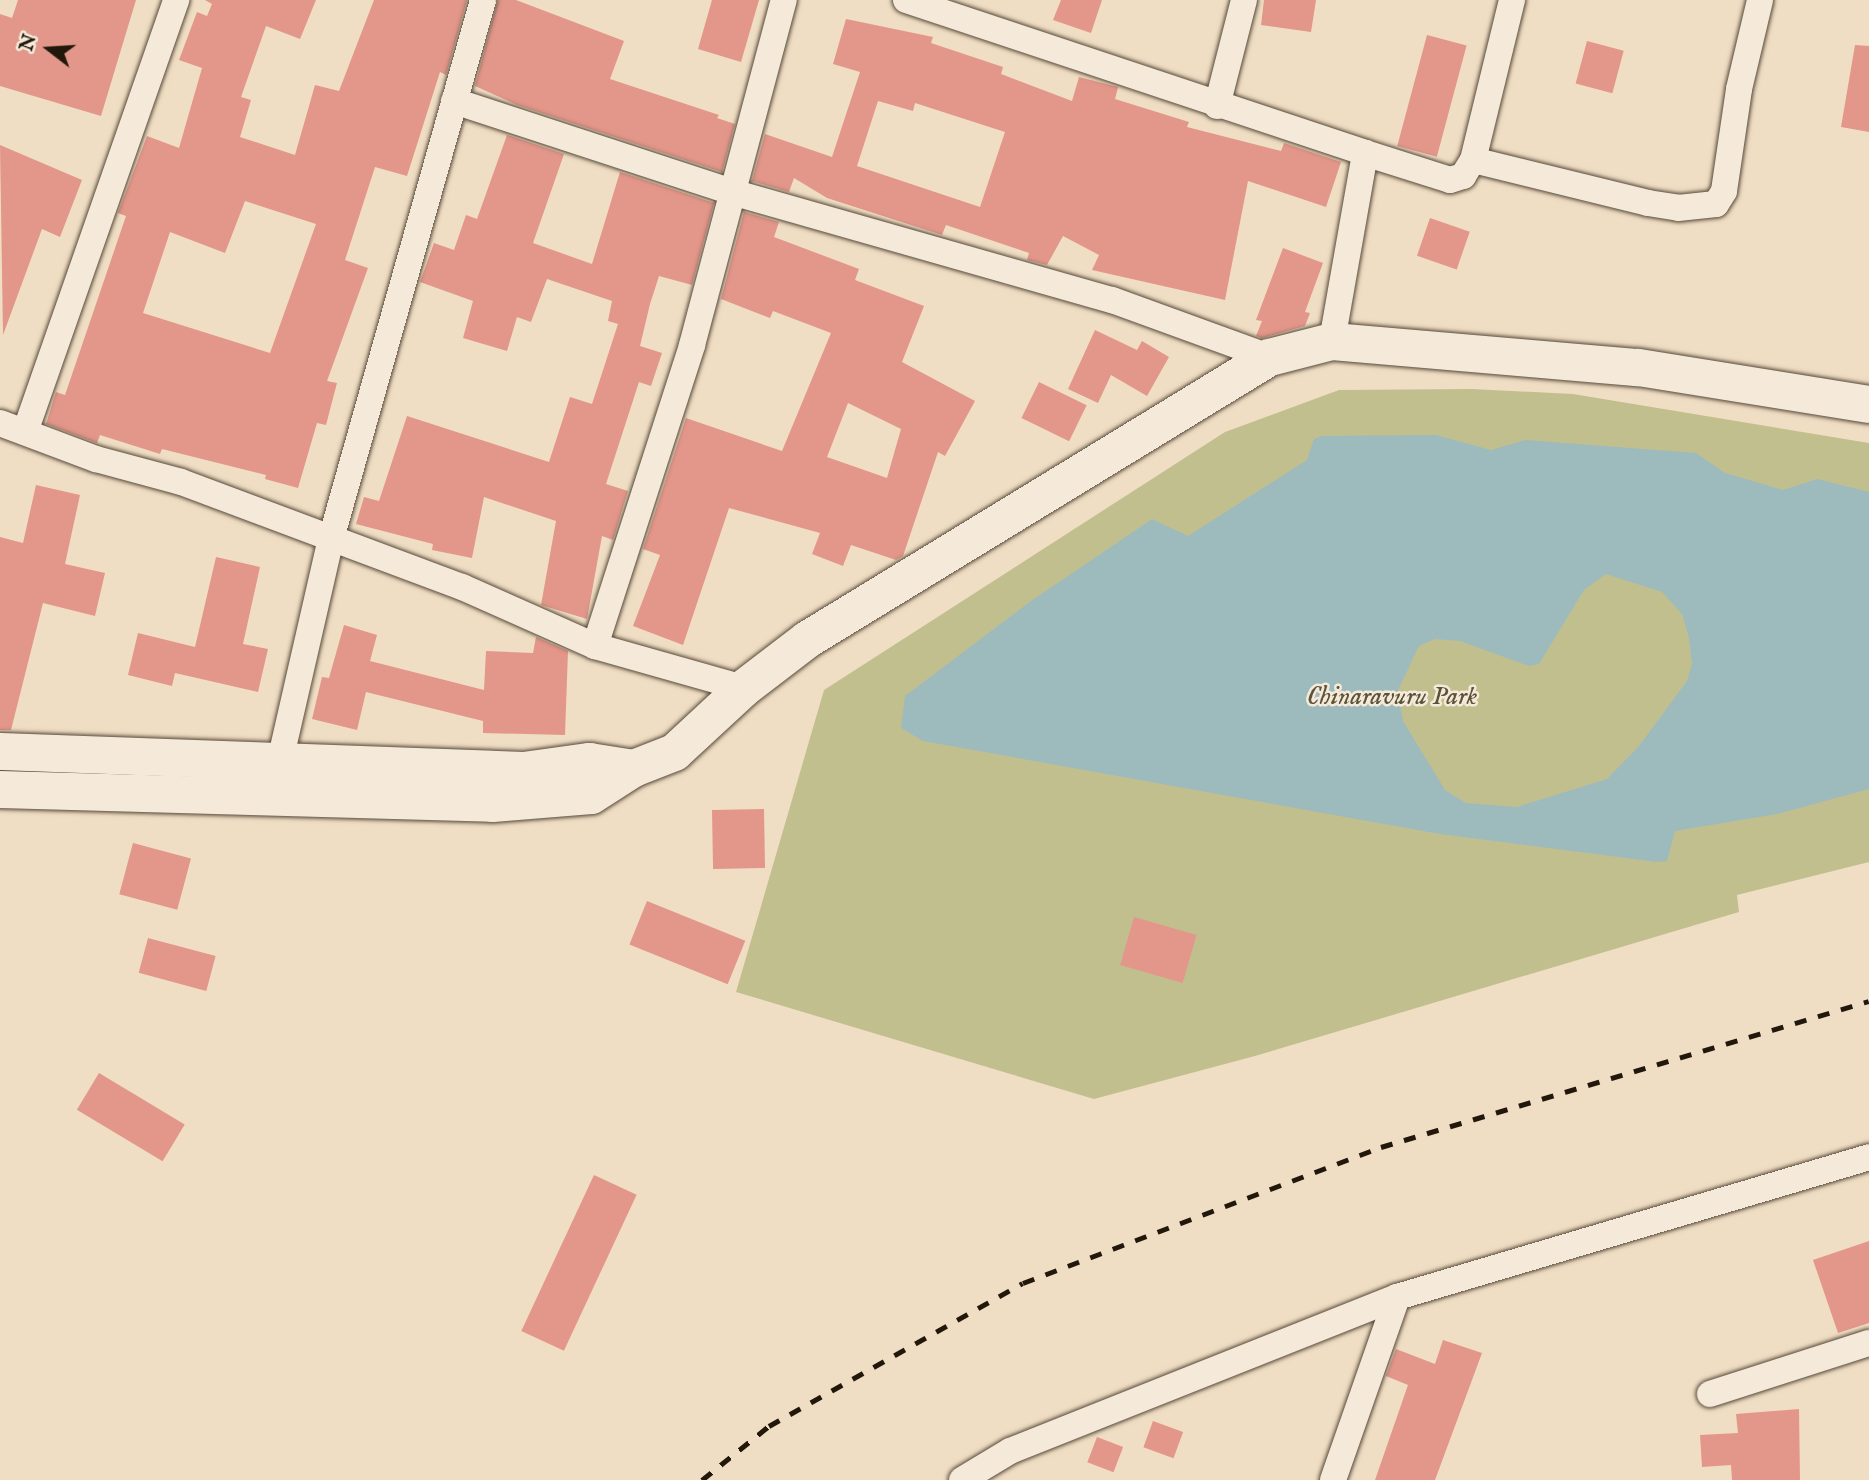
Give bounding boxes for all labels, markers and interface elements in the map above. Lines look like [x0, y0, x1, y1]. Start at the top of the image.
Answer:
north arrow [14, 14, 84, 84]
text: N [15, 31, 43, 54]
park label: Chinaravuru Park [1307, 681, 1477, 713]

